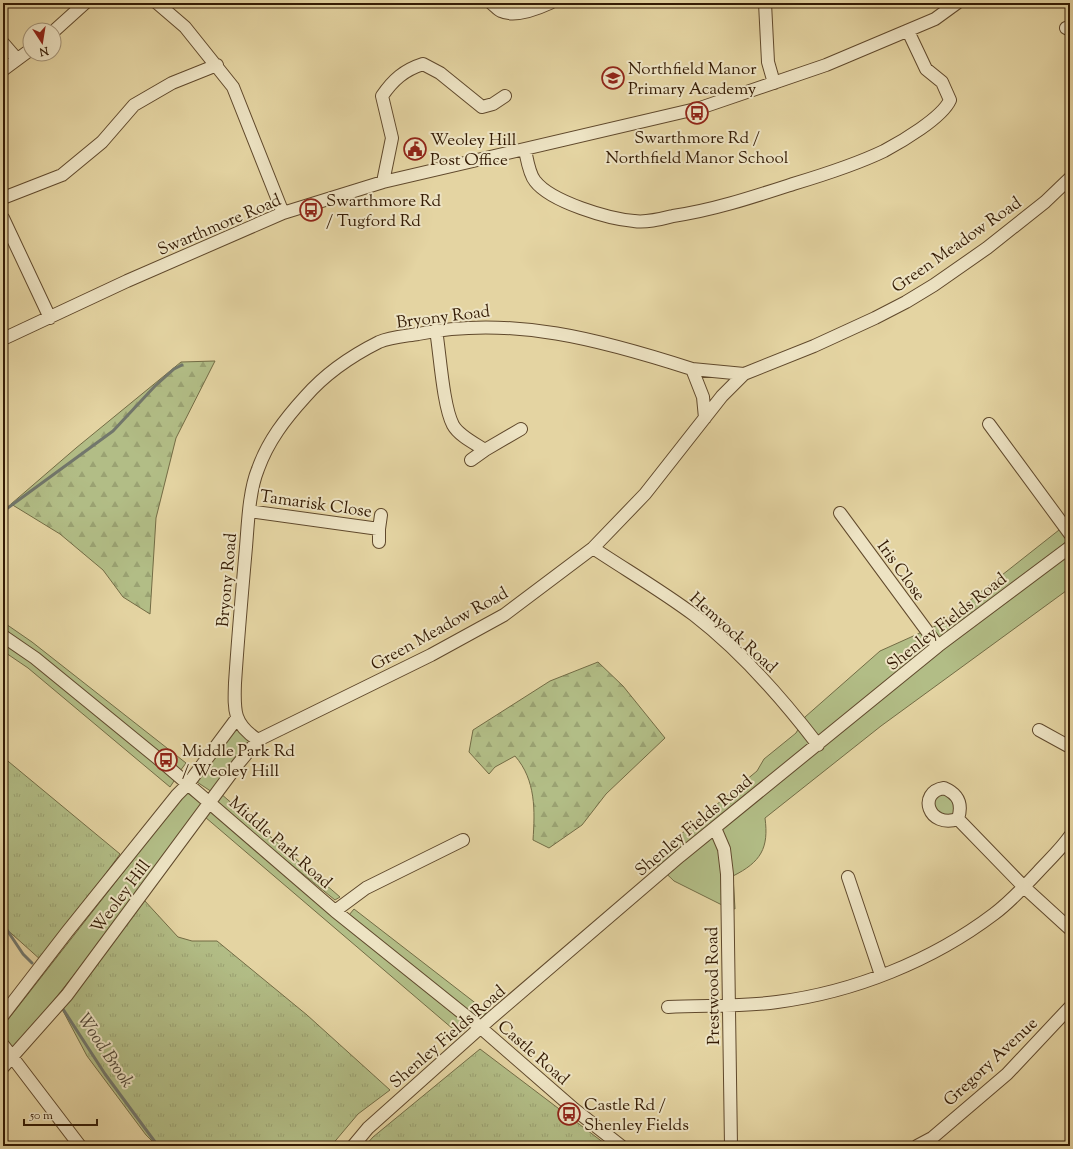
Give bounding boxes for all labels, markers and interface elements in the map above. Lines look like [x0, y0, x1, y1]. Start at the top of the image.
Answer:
north arrow [22, 22, 62, 62]
text: N [38, 42, 51, 60]
place label: Northfield Manor Primary Academy [628, 58, 757, 102]
school or university icon: Northfield Manor Primary Academy [600, 65, 626, 91]
bus stop icon: Swarthmore Rd / Northfield Manor School [684, 100, 710, 126]
place label: Swarthmore Rd / Northfield Manor School [605, 127, 789, 171]
place label: Weoley Hill Post Office [430, 129, 517, 173]
public building icon: Weoley Hill Post Office [402, 136, 428, 162]
street label: Swarthmore Road [154, 189, 286, 263]
place label: Swarthmore Rd / Tugford Rd [326, 190, 441, 234]
street label: Green Meadow Road [887, 192, 1027, 299]
bus stop icon: Swarthmore Rd / Tugford Rd [298, 197, 324, 223]
street label: Bryony Road [395, 300, 492, 336]
street label: Tamarisk Close [258, 485, 373, 525]
street label: Bryony Road [212, 532, 244, 628]
street label: Iris Close [870, 536, 930, 606]
street label: Shenley Fields Road [882, 568, 1013, 677]
street label: Green Meadow Road [367, 582, 513, 677]
street label: Hemyock Road [683, 587, 782, 680]
place label: Middle Park Rd / Weoley Hill [182, 740, 295, 784]
bus stop icon: Middle Park Rd / Weoley Hill [153, 747, 179, 773]
street label: Shenley Fields Road [630, 770, 758, 883]
street label: Middle Park Road [223, 792, 337, 895]
street label: Weoley Hill [86, 855, 157, 939]
street label: Prestwood Road [701, 926, 727, 1045]
street label: Shenley Fields Road [385, 980, 512, 1095]
water label: Wood Brook [70, 1009, 139, 1094]
street label: Gregory Avenue [939, 1012, 1044, 1112]
street label: Castle Road [492, 1016, 574, 1092]
place label: Castle Rd / Shenley Fields [584, 1094, 689, 1138]
scale bar [24, 1101, 97, 1127]
bus stop icon: Castle Rd / Shenley Fields [556, 1101, 582, 1127]
text: 50 m [29, 1107, 53, 1125]

